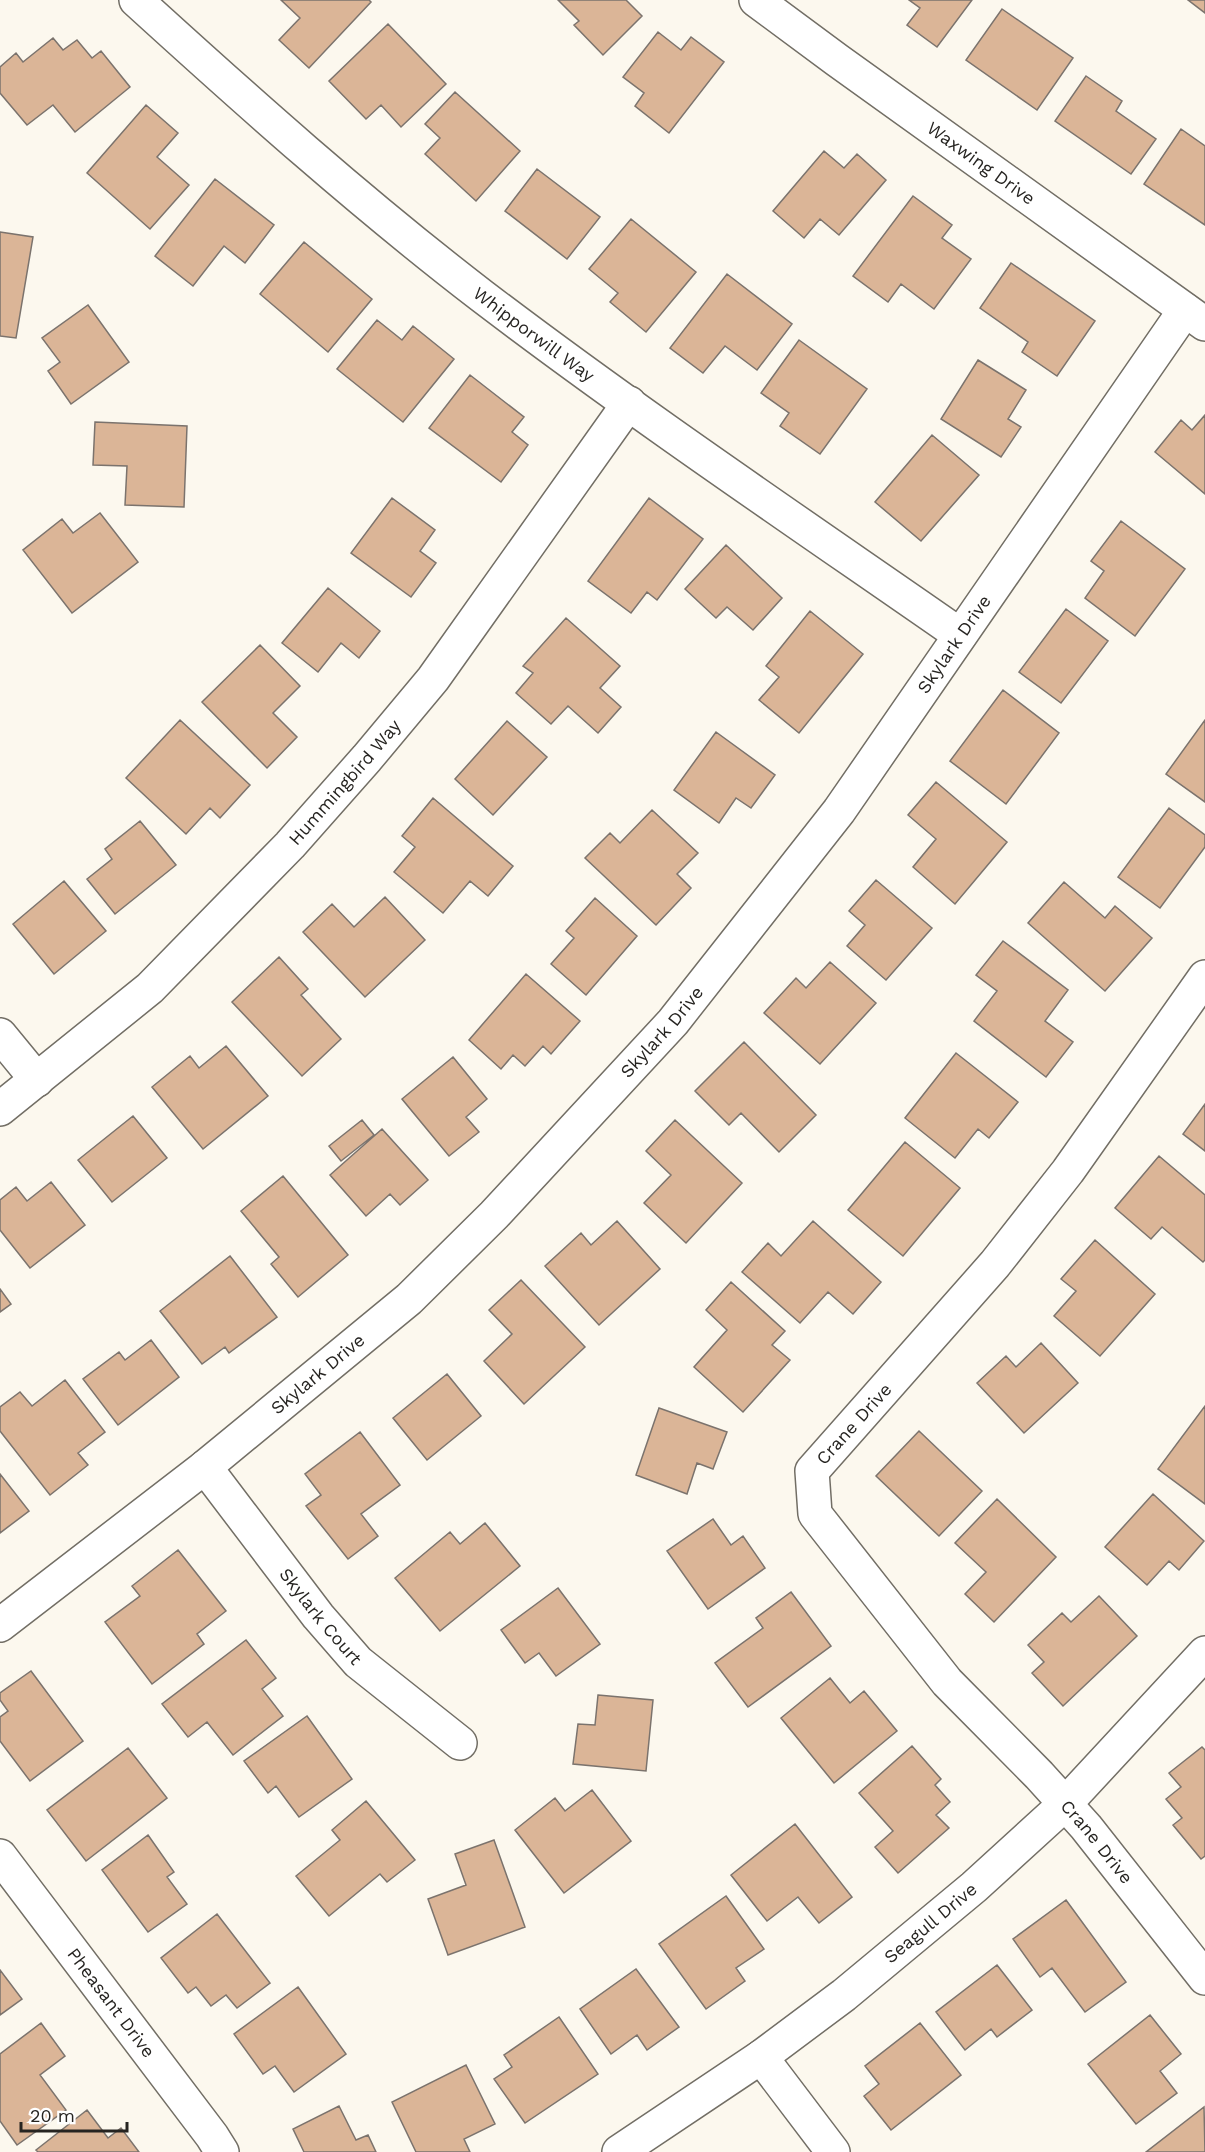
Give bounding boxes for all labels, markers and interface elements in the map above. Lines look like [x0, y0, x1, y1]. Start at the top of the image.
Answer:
street label: Waxwing Drive [923, 117, 1039, 209]
street label: Whipporwill Way [469, 282, 599, 386]
street label: Skylark Drive [912, 591, 995, 697]
street label: Hummingbird Way [284, 714, 405, 849]
street label: Skylark Drive [616, 982, 707, 1082]
street label: Skylark Drive [266, 1329, 369, 1418]
street label: Crane Drive [812, 1379, 896, 1469]
street label: Skylark Court [275, 1564, 367, 1669]
street label: Crane Drive [1057, 1795, 1138, 1888]
street label: Seagull Drive [880, 1878, 981, 1967]
street label: Pheasant Drive [63, 1943, 160, 2061]
scale bar [21, 2095, 128, 2133]
text: 20 m [30, 2105, 75, 2126]

